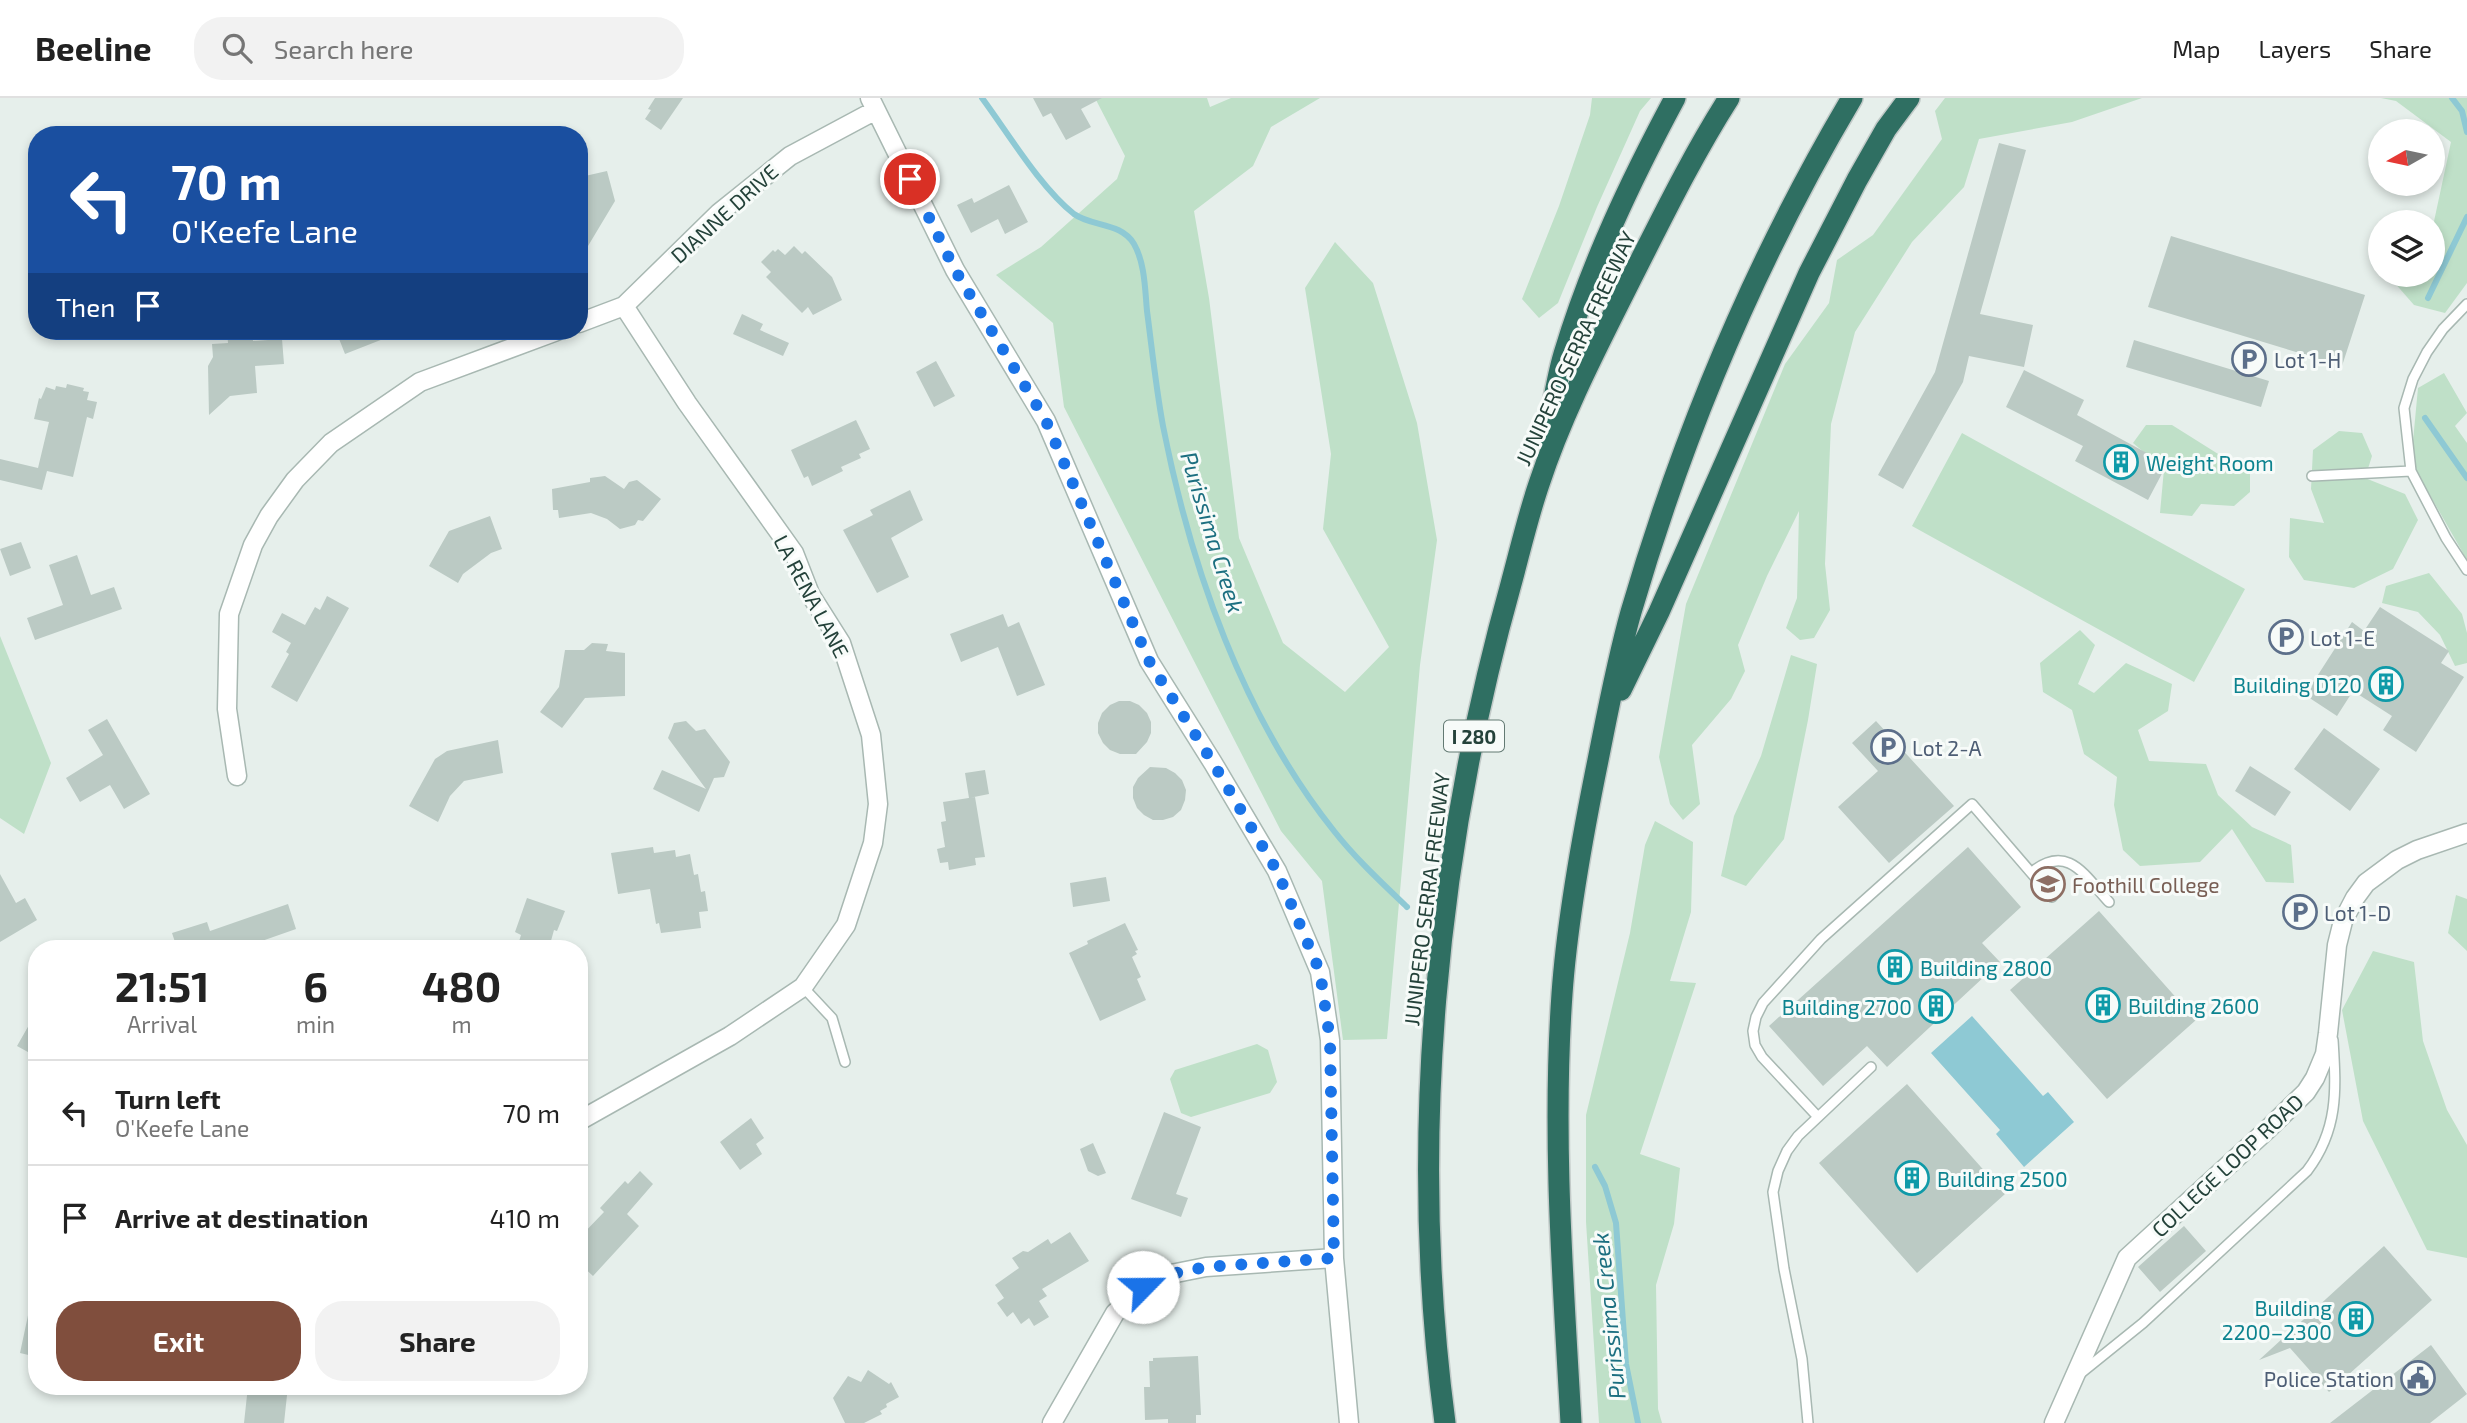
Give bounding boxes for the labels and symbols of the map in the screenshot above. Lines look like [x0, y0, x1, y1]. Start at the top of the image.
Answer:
north arrow [2368, 119, 2445, 196]
pin [880, 149, 940, 209]
street label: DIANNE DRIVE [665, 158, 783, 268]
street label: JUNIPERO SERRA FREEWAY [1510, 227, 1640, 469]
parking icon: Lot 1-H [2230, 340, 2268, 378]
place label: Lot 1-H [2274, 347, 2341, 372]
building icon: Weight Room [2102, 443, 2140, 481]
water label: Purissima Creek [1175, 448, 1251, 616]
place label: Weight Room [2146, 450, 2274, 475]
street label: LA RENA LANE [769, 530, 855, 662]
parking icon: Lot 1-E [2267, 618, 2305, 656]
place label: Lot 1-E [2310, 625, 2375, 650]
building icon: Building D120 [2367, 665, 2405, 703]
place label: Building D120 [2233, 672, 2362, 697]
road number: I 280 [1444, 720, 1504, 751]
parking icon: Lot 2-A [1869, 728, 1907, 766]
place label: Lot 2-A [1912, 735, 1982, 760]
street label: JUNIPERO SERRA FREEWAY [1398, 771, 1454, 1027]
school or university icon: Foothill College [2029, 865, 2067, 903]
place label: Foothill College [2072, 872, 2219, 897]
parking icon: Lot 1-D [2281, 893, 2319, 931]
place label: Lot 1-D [2324, 900, 2391, 925]
building icon: Building 2800 [1876, 948, 1914, 986]
place label: Building 2800 [1920, 955, 2052, 980]
building icon: Building 2600 [2084, 986, 2122, 1024]
building icon: Building 2700 [1917, 987, 1955, 1025]
place label: Building 2600 [2128, 993, 2259, 1018]
place label: Building 2700 [1782, 994, 1912, 1019]
street label: COLLEGE LOOP ROAD [2146, 1088, 2308, 1242]
building icon: Building 2500 [1893, 1159, 1931, 1197]
place label: Building 2500 [1937, 1166, 2068, 1191]
water label: Purissima Creek [1585, 1231, 1631, 1401]
position arrow [1106, 1250, 1180, 1324]
place label: Building 2200–2300 [2222, 1295, 2332, 1344]
building icon: Building 2200–2300 [2337, 1300, 2375, 1338]
public building icon: Police Station [2399, 1359, 2437, 1397]
place label: Police Station [2264, 1366, 2394, 1391]

